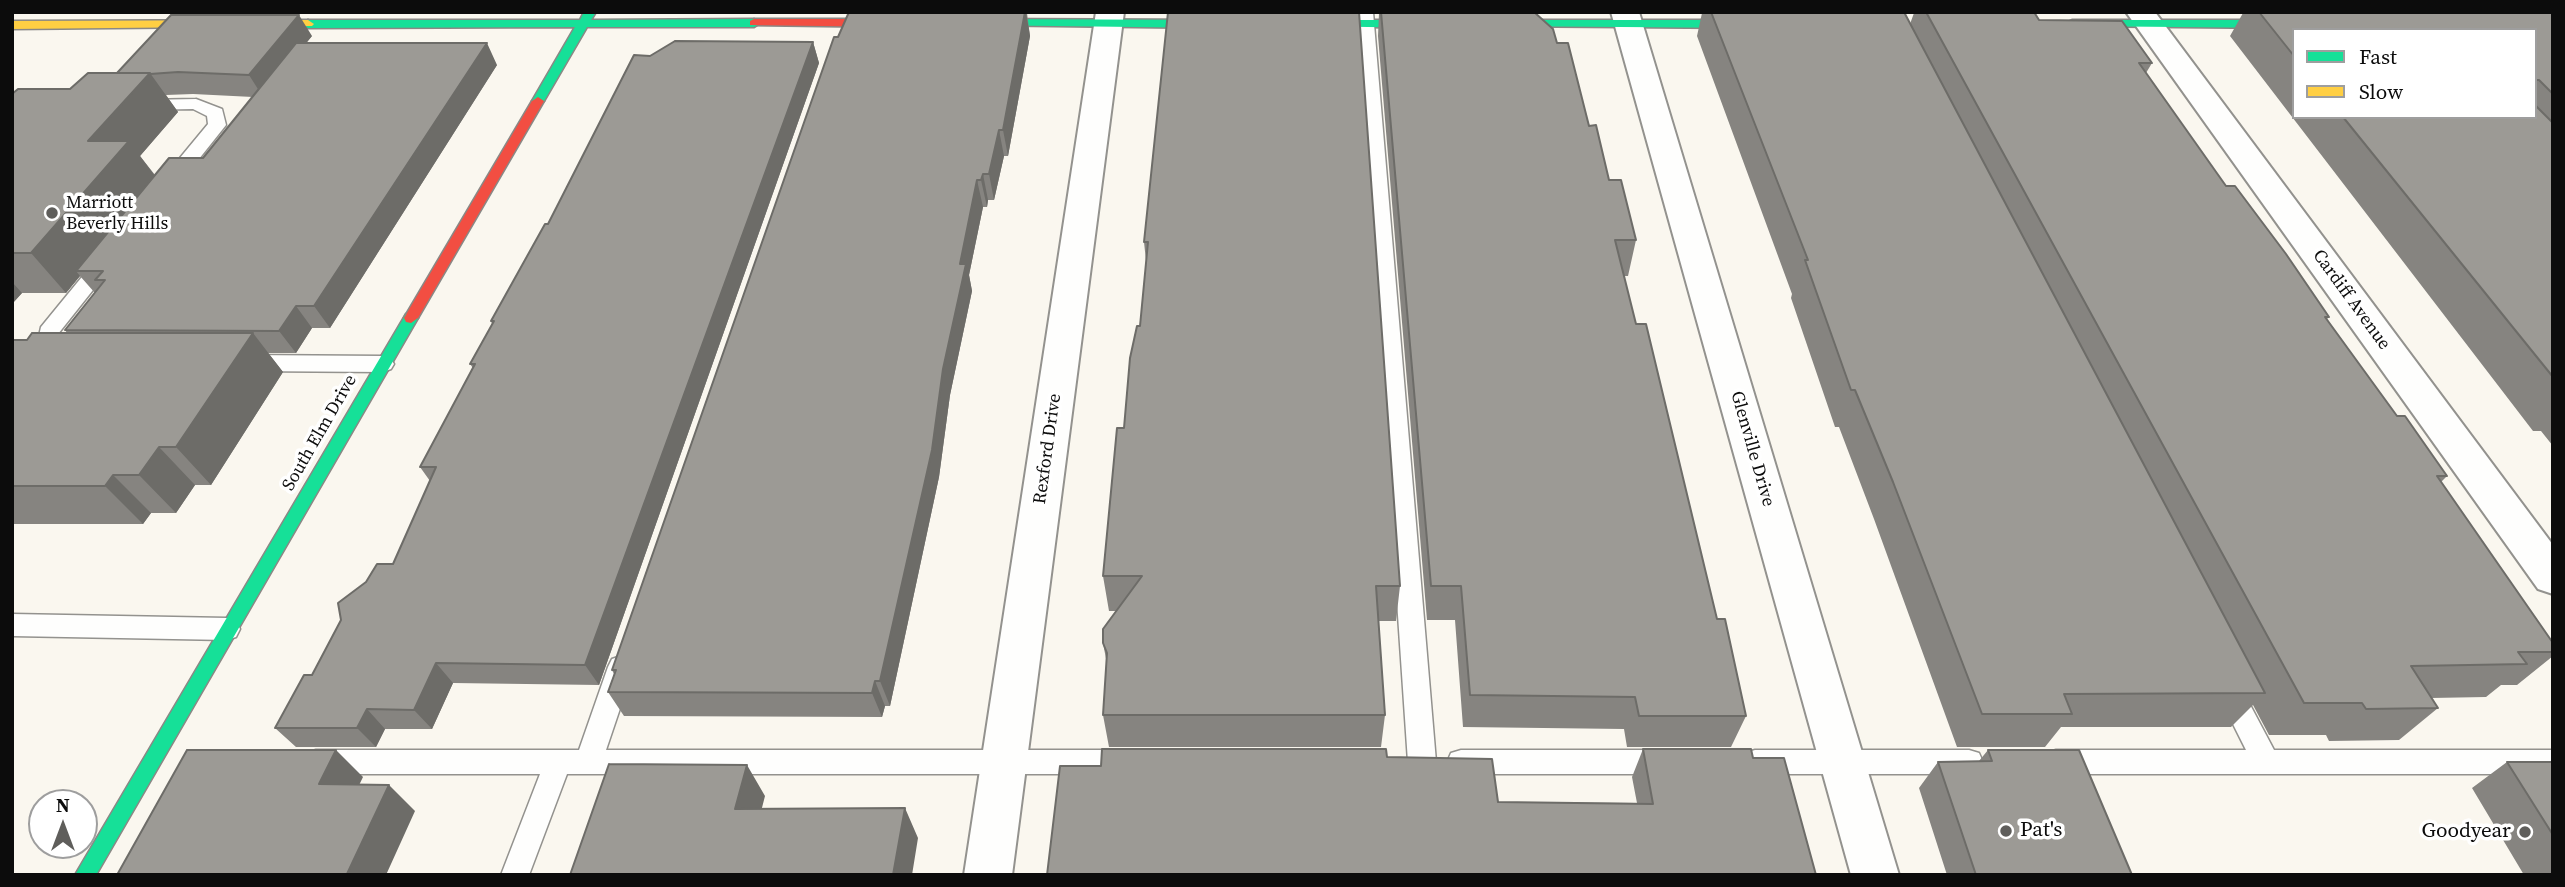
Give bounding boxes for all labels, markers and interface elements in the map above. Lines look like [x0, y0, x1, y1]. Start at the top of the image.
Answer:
legend [2292, 28, 2537, 119]
text: Fast [2359, 42, 2397, 71]
text: Slow [2359, 77, 2403, 106]
place label: Marriott Beverly Hills [66, 192, 168, 234]
marker: Marriott Beverly Hills [44, 205, 60, 221]
street label: Cardiff Avenue [2307, 246, 2395, 354]
street label: South Elm Drive [278, 371, 362, 495]
street label: Glenville Drive [1725, 389, 1779, 509]
street label: Rexford Drive [1030, 392, 1066, 506]
north arrow [28, 789, 98, 859]
text: N [56, 792, 70, 818]
place label: Pat's [2020, 818, 2062, 844]
place label: Goodyear [2422, 819, 2511, 845]
marker: Pat's [1998, 823, 2014, 839]
marker: Goodyear [2517, 824, 2533, 840]

